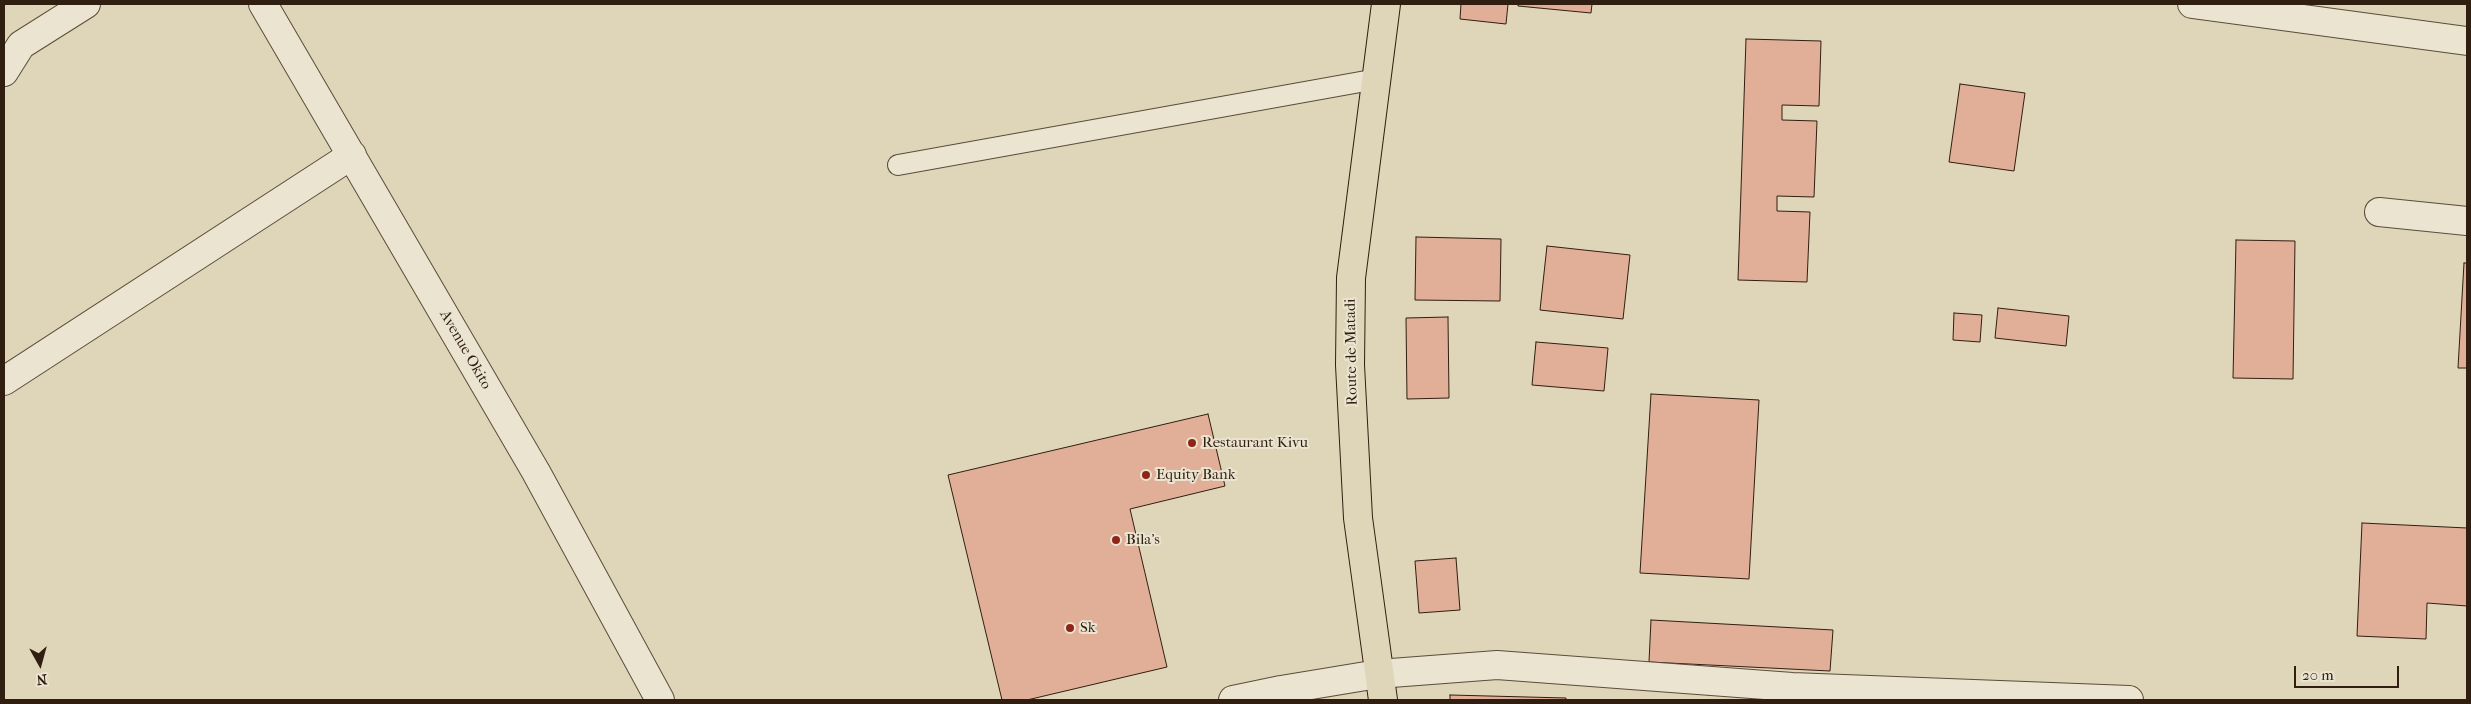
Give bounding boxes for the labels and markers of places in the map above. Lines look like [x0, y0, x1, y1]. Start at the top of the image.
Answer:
place label: Restaurant Kivu [1202, 434, 1308, 452]
marker: Restaurant Kivu [1186, 437, 1198, 449]
place label: Equity Bank [1156, 466, 1235, 484]
marker: Equity Bank [1140, 469, 1152, 481]
place label: Bila's [1126, 531, 1160, 549]
marker: Bila's [1110, 534, 1122, 546]
place label: Sk [1080, 619, 1095, 637]
marker: Sk [1064, 622, 1076, 634]

